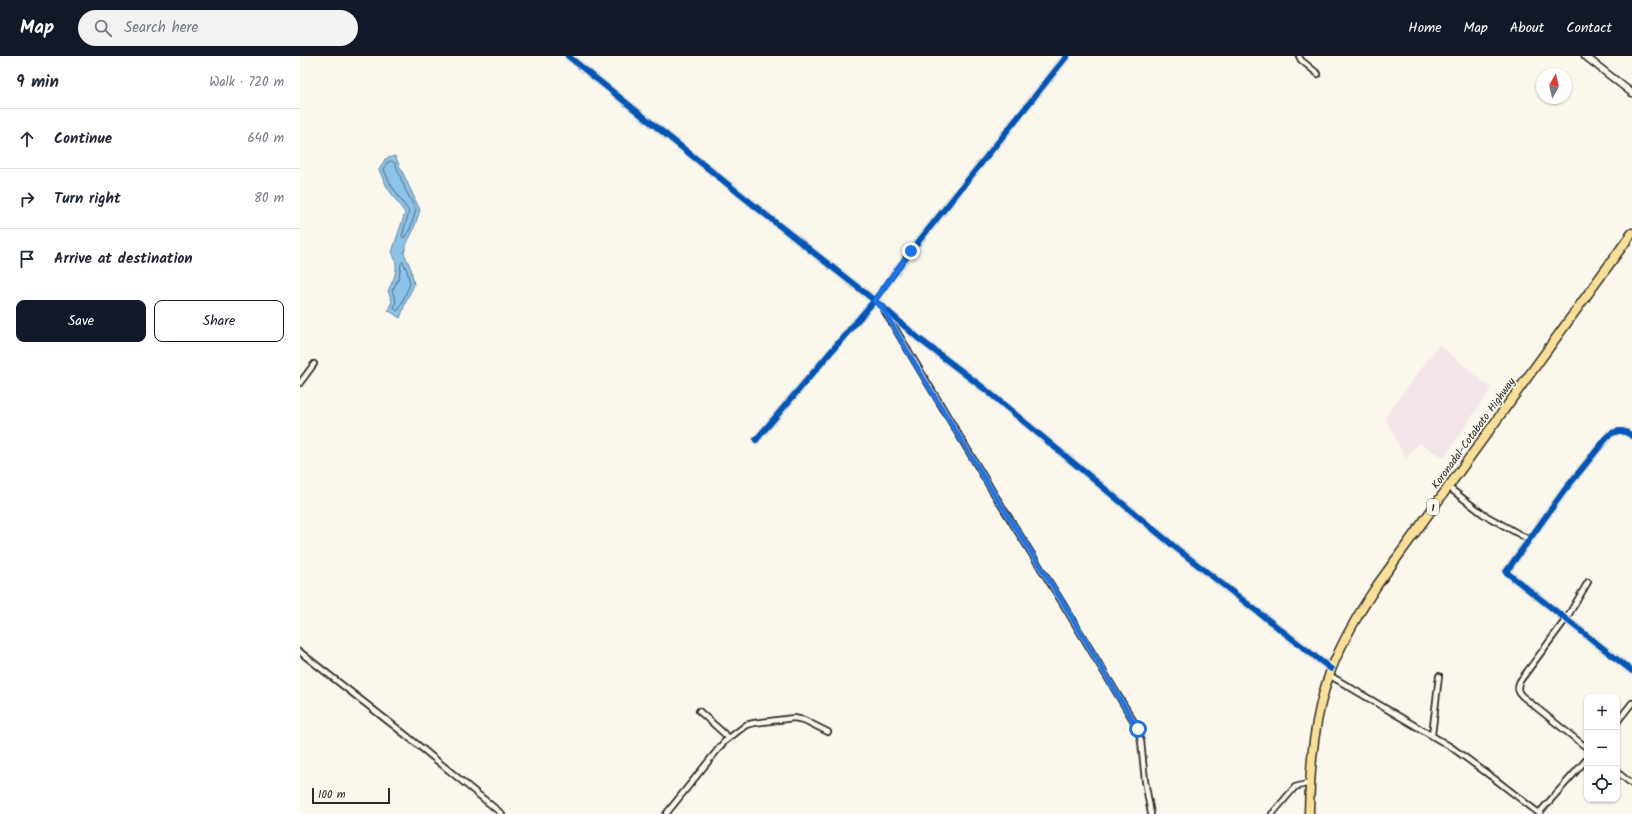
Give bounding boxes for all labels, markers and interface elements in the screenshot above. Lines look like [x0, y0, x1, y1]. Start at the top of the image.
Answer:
search box [78, 10, 358, 46]
text: Map [20, 13, 54, 43]
text: Search here [124, 16, 198, 40]
icon: search [92, 17, 114, 39]
text: Home [1408, 17, 1442, 39]
text: Map [1464, 17, 1488, 39]
text: About [1510, 17, 1544, 39]
text: Contact [1566, 17, 1612, 39]
north arrow [1536, 68, 1572, 104]
text: 9 min [16, 69, 59, 96]
text: Walk · 720 m [209, 72, 284, 93]
text: Continue [54, 127, 112, 151]
icon: ahead [16, 128, 38, 150]
text: 640 m [248, 128, 284, 149]
text: Turn right [54, 187, 121, 211]
icon: right [16, 188, 38, 210]
text: 80 m [254, 188, 284, 209]
route end [902, 242, 920, 260]
text: Arrive at destination [54, 247, 193, 271]
icon: arrive [16, 248, 38, 270]
button: Save [16, 300, 146, 342]
button: Share [154, 300, 284, 342]
street label: Koronadal-Cotabato Highway [1427, 373, 1521, 493]
road number: 1 [1427, 499, 1439, 515]
map controls [1584, 694, 1620, 802]
button: + [1584, 694, 1620, 730]
route start [1129, 720, 1147, 738]
button: − [1584, 730, 1620, 766]
button: locate [1584, 766, 1620, 802]
scale bar [312, 786, 390, 805]
text: 100 m [318, 786, 346, 804]

